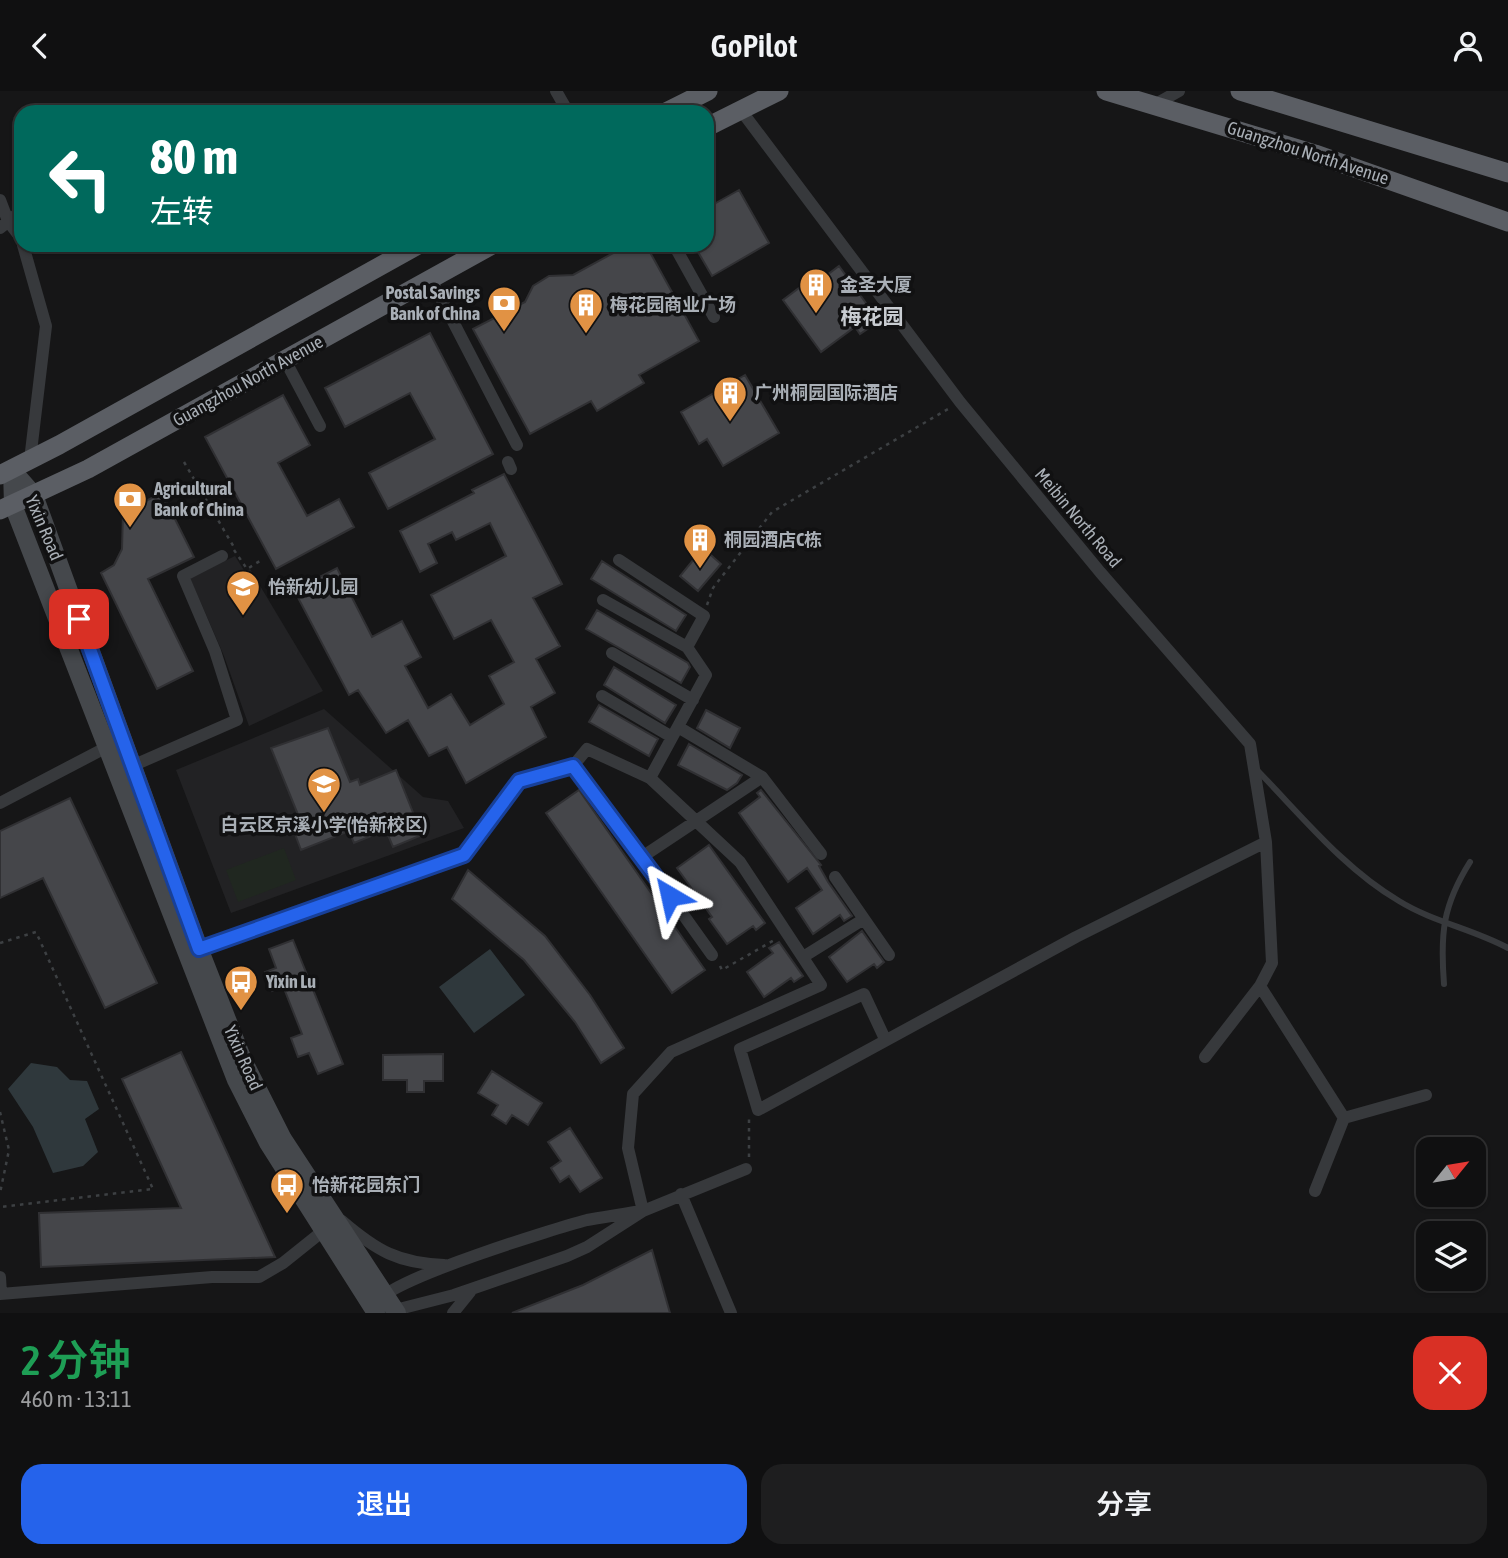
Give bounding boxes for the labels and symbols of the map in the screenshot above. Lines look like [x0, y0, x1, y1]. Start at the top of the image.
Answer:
street label: Guangzhou North Avenue [1225, 117, 1391, 189]
building icon: 金圣大厦 [797, 266, 835, 315]
place label: 金圣大厦 [840, 274, 912, 295]
place label: Postal Savings Bank of China [385, 282, 481, 324]
bank icon: Postal Savings Bank of China [485, 284, 523, 333]
building icon: 梅花园商业广场 [567, 286, 605, 335]
place label: 梅花园商业广场 [610, 294, 736, 315]
district label: 梅花园 [841, 304, 904, 328]
street label: Guangzhou North Avenue [169, 331, 326, 431]
building icon: 广州桐园国际酒店 [711, 374, 749, 423]
place label: 广州桐园国际酒店 [754, 382, 898, 403]
street label: Meibin North Road [1031, 464, 1126, 572]
place label: Agricultural Bank of China [153, 478, 244, 520]
bank icon: Agricultural Bank of China [111, 480, 149, 529]
street label: Yixin Road [21, 492, 68, 563]
building icon: 桐园酒店C栋 [681, 521, 719, 570]
place label: 桐园酒店C栋 [724, 529, 822, 550]
school or university icon: 怡新幼儿园 [224, 568, 262, 617]
place label: 怡新幼儿园 [268, 576, 358, 597]
pin [49, 589, 109, 649]
school or university icon: 白云区京溪小学(怡新校区) [305, 765, 343, 814]
place label: 白云区京溪小学(怡新校区) [221, 814, 427, 835]
position arrow [633, 859, 707, 933]
bus stop icon: Yixin Lu [222, 963, 260, 1012]
place label: Yixin Lu [265, 971, 316, 992]
street label: Yixin Road [220, 1022, 267, 1093]
north arrow [1416, 1137, 1486, 1207]
bus stop icon: 怡新花园东门 [268, 1166, 306, 1215]
place label: 怡新花园东门 [312, 1174, 420, 1195]

